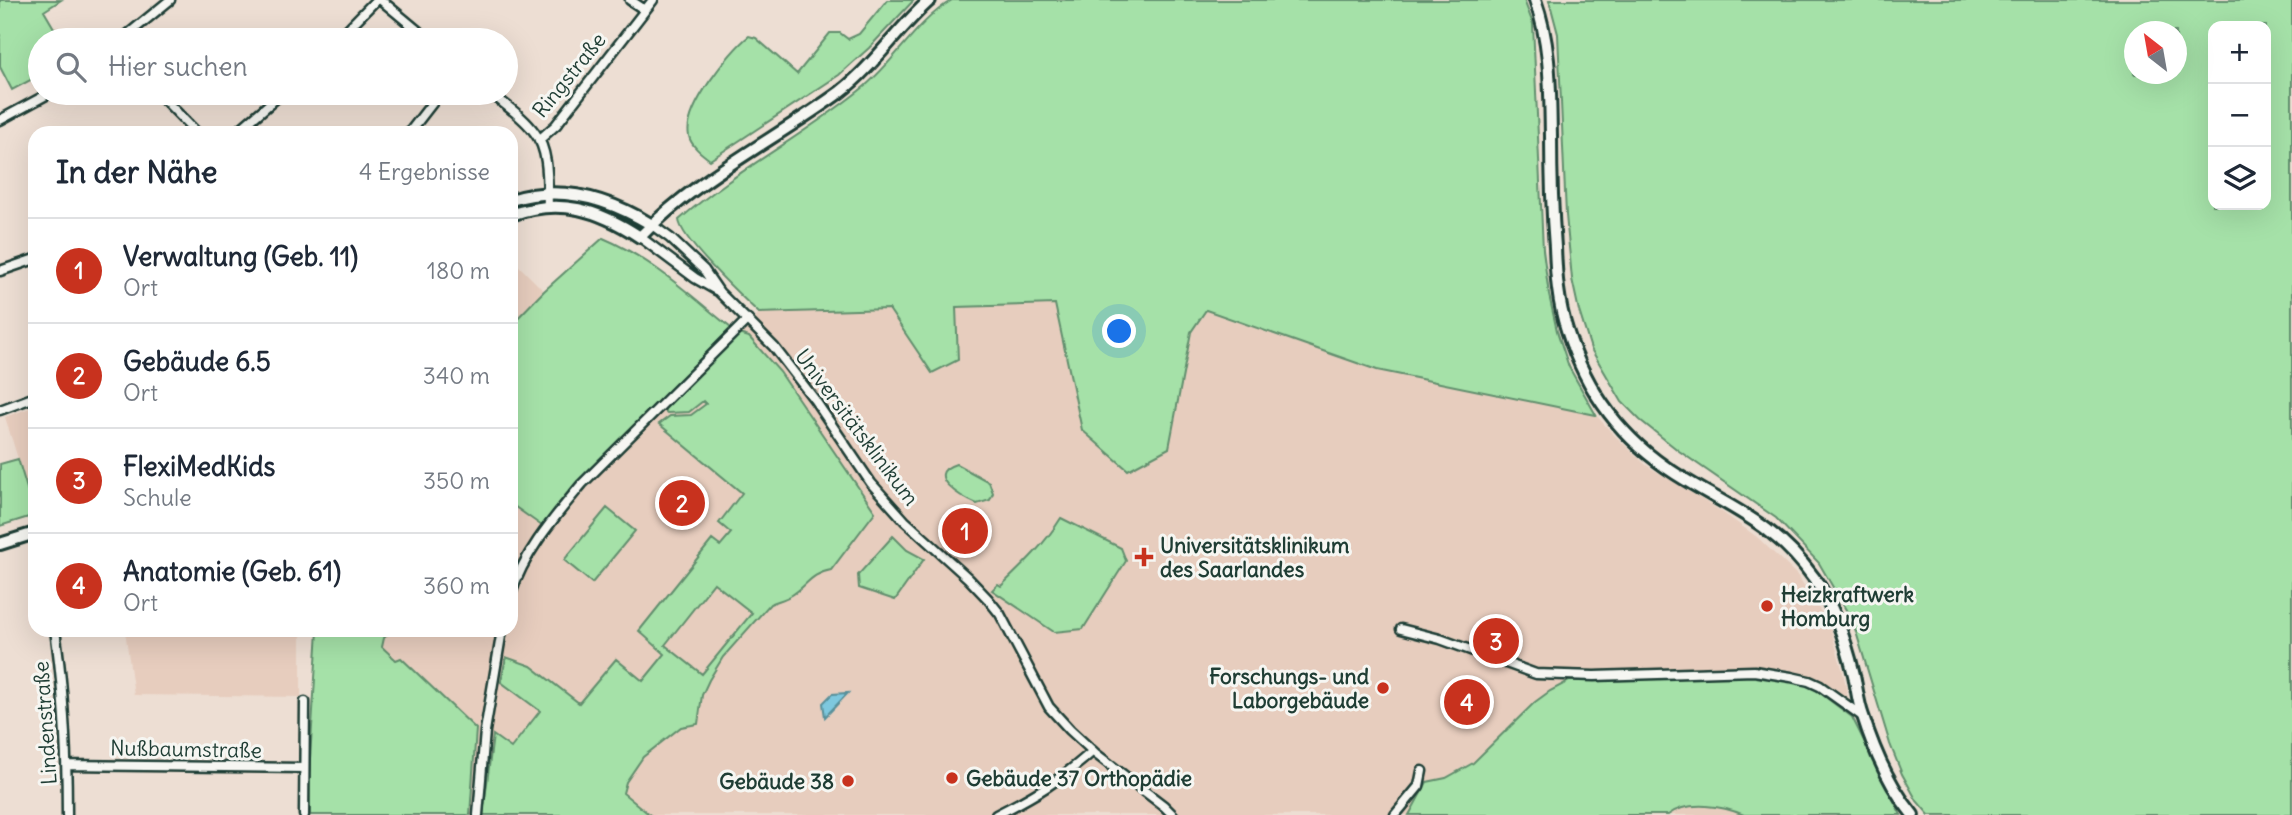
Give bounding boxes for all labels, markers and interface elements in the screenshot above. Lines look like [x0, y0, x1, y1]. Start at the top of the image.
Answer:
north arrow [2124, 21, 2187, 84]
map controls [2208, 21, 2271, 210]
button: + [2208, 21, 2271, 84]
street label: Ringstraße [527, 27, 611, 123]
search box [28, 28, 518, 105]
icon: search [52, 48, 90, 86]
text: Hier suchen [108, 50, 248, 83]
button: − [2208, 84, 2271, 147]
button: layers [2208, 147, 2271, 210]
text: In der Nähe [56, 153, 218, 191]
text: 4 Ergebnisse [359, 157, 490, 186]
text: Verwaltung (Geb. 11) [123, 240, 358, 273]
text: 1 [74, 256, 84, 285]
text: 180 m [427, 256, 490, 285]
text: Ort [123, 273, 158, 302]
your location [1102, 314, 1136, 348]
street label: Universitätsklinikum [789, 343, 925, 511]
text: Gebäude 6.5 [123, 345, 271, 378]
text: 2 [73, 361, 85, 390]
text: 340 m [423, 361, 490, 390]
text: Ort [123, 378, 158, 407]
text: FlexiMedKids [123, 450, 275, 483]
text: 3 [72, 466, 86, 495]
text: 350 m [423, 466, 490, 495]
pin: 2 [659, 477, 705, 529]
text: Schule [123, 483, 192, 512]
pin: 1 [942, 505, 988, 557]
place label: Universitätsklinikum des Saarlandes [1160, 532, 1350, 583]
marker: Universitätsklinikum des Saarlandes [1134, 547, 1154, 567]
text: Anatomie (Geb. 61) [123, 555, 341, 588]
text: 4 [72, 571, 86, 600]
text: 360 m [423, 571, 490, 600]
place label: Heizkraftwerk Homburg [1781, 581, 1914, 632]
text: Ort [123, 588, 158, 617]
marker: Heizkraftwerk Homburg [1759, 598, 1775, 614]
pin: 3 [1473, 615, 1519, 667]
street label: Lindenstraße [27, 660, 63, 786]
place label: Forschungs- und Laborgebäude [1209, 663, 1370, 714]
pin: 4 [1444, 676, 1490, 728]
marker: Forschungs- und Laborgebäude [1375, 680, 1391, 696]
street label: Nußbaumstraße [110, 734, 262, 764]
place label: Gebäude 37 Orthopädie [966, 765, 1192, 792]
place label: Gebäude 38 [719, 768, 834, 795]
marker: Gebäude 37 Orthopädie [944, 770, 960, 786]
marker: Gebäude 38 [840, 773, 856, 789]

